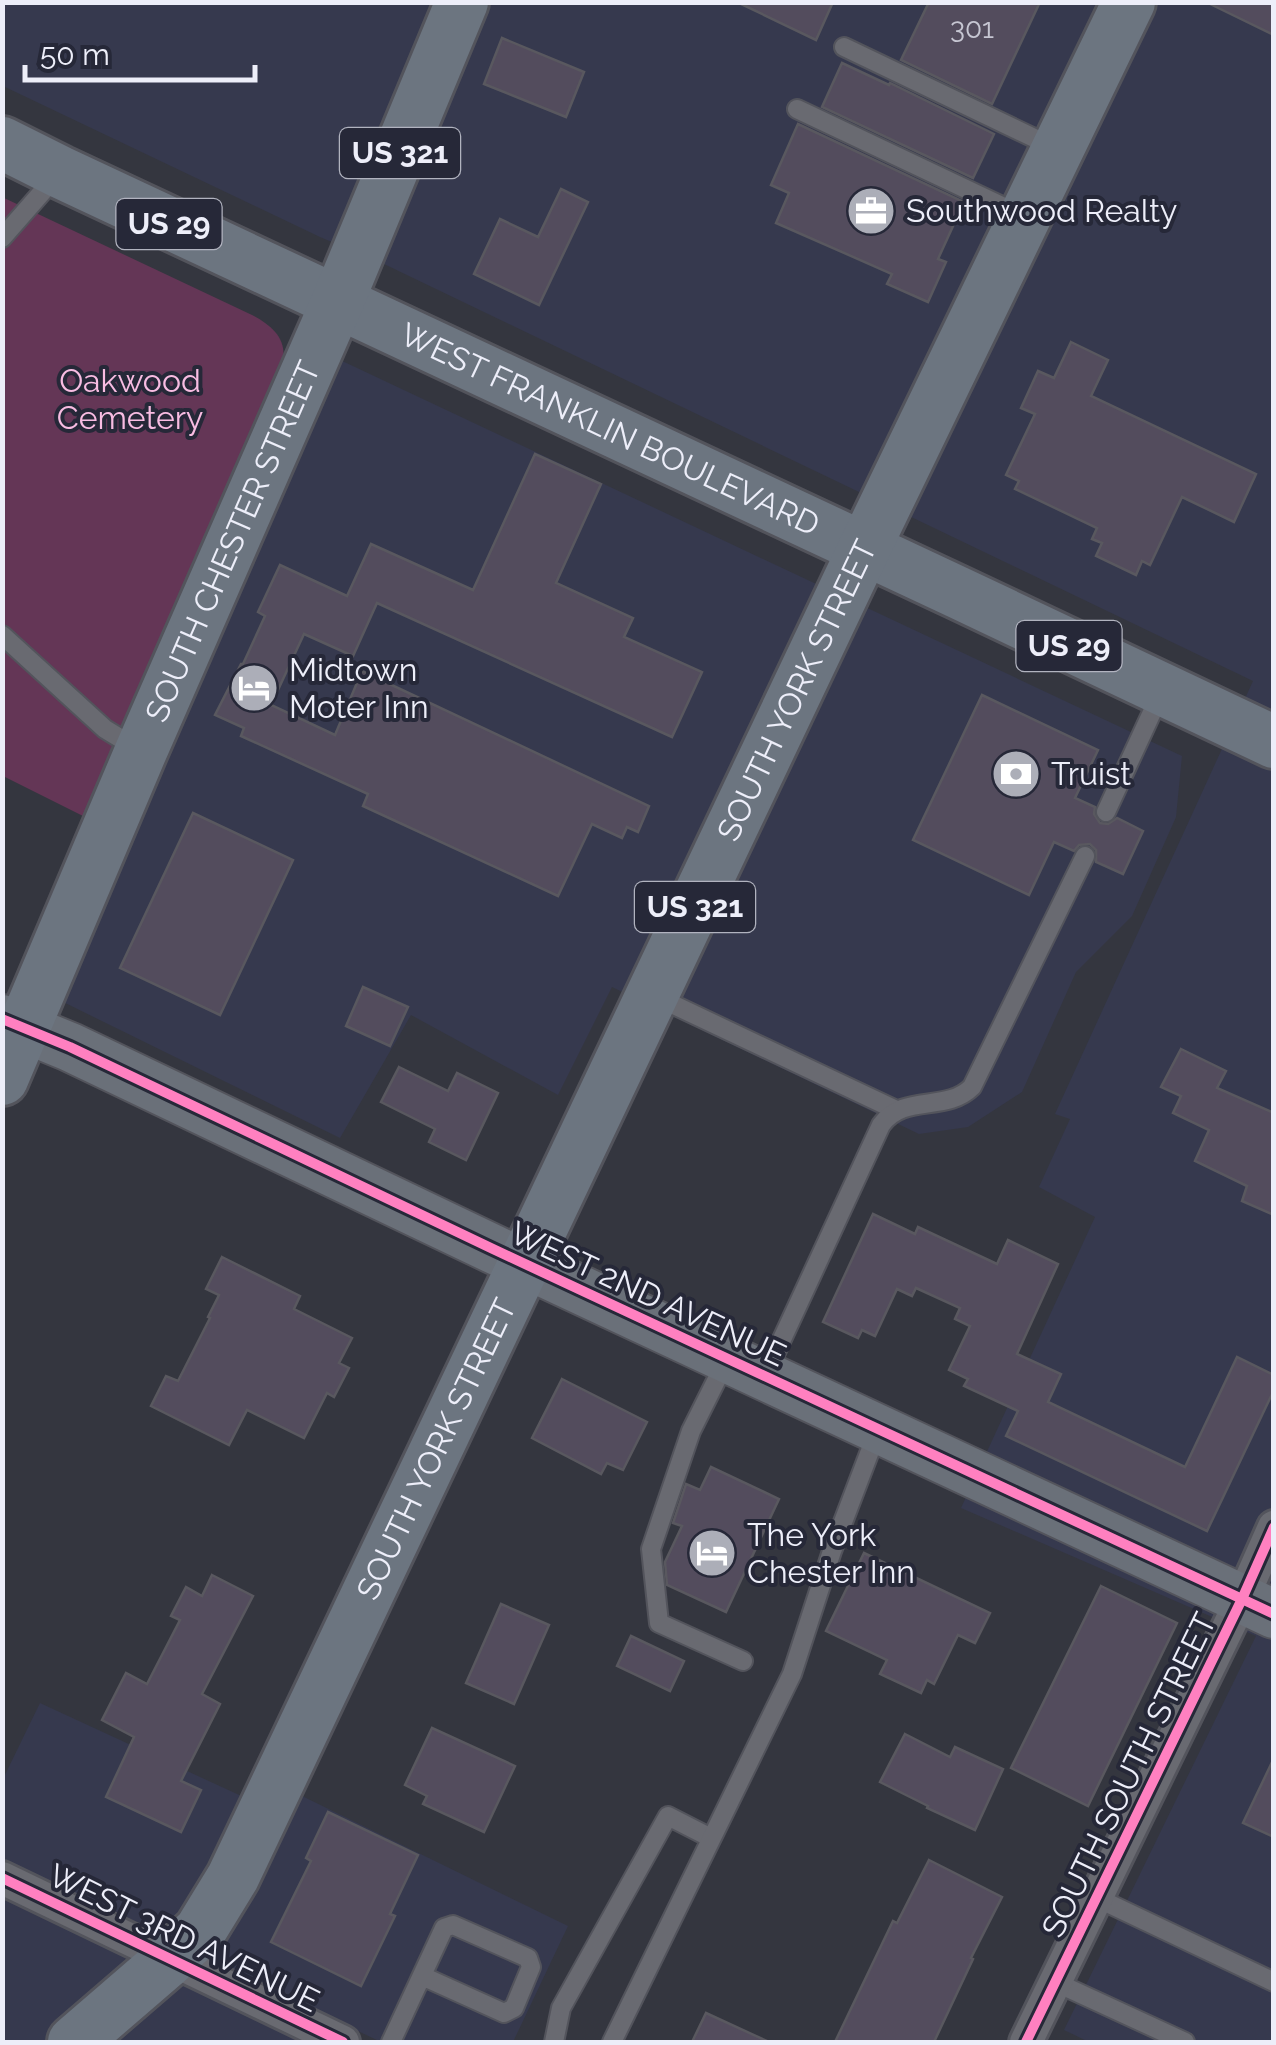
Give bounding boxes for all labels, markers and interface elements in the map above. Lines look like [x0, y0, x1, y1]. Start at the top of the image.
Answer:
house number: 301 [950, 12, 994, 45]
scale bar [25, 20, 255, 82]
text: 50 m [40, 37, 110, 72]
road number: US 321 [340, 128, 460, 178]
office icon: Southwood Realty [845, 185, 897, 237]
place label: Southwood Realty [906, 192, 1177, 229]
road number: US 29 [116, 199, 222, 249]
street label: WEST FRANKLIN BOULEVARD [395, 315, 825, 543]
street label: SOUTH CHESTER STREET [137, 355, 327, 727]
park label: Oakwood Cemetery [57, 362, 203, 436]
street label: SOUTH YORK STREET [709, 534, 884, 847]
road number: US 29 [1016, 621, 1122, 671]
place label: Midtown Moter Inn [289, 651, 429, 725]
hotel icon: Midtown Moter Inn [228, 662, 280, 714]
bank icon: Truist [990, 748, 1042, 800]
place label: Truist [1051, 755, 1131, 792]
road number: US 321 [635, 882, 755, 932]
street label: WEST 2ND AVENUE [505, 1213, 792, 1374]
street label: SOUTH YORK STREET [349, 1292, 523, 1605]
place label: The York Chester Inn [747, 1516, 915, 1590]
hotel icon: The York Chester Inn [686, 1527, 738, 1579]
street label: SOUTH SOUTH STREET [1034, 1607, 1223, 1943]
street label: WEST 3RD AVENUE [43, 1856, 325, 2019]

